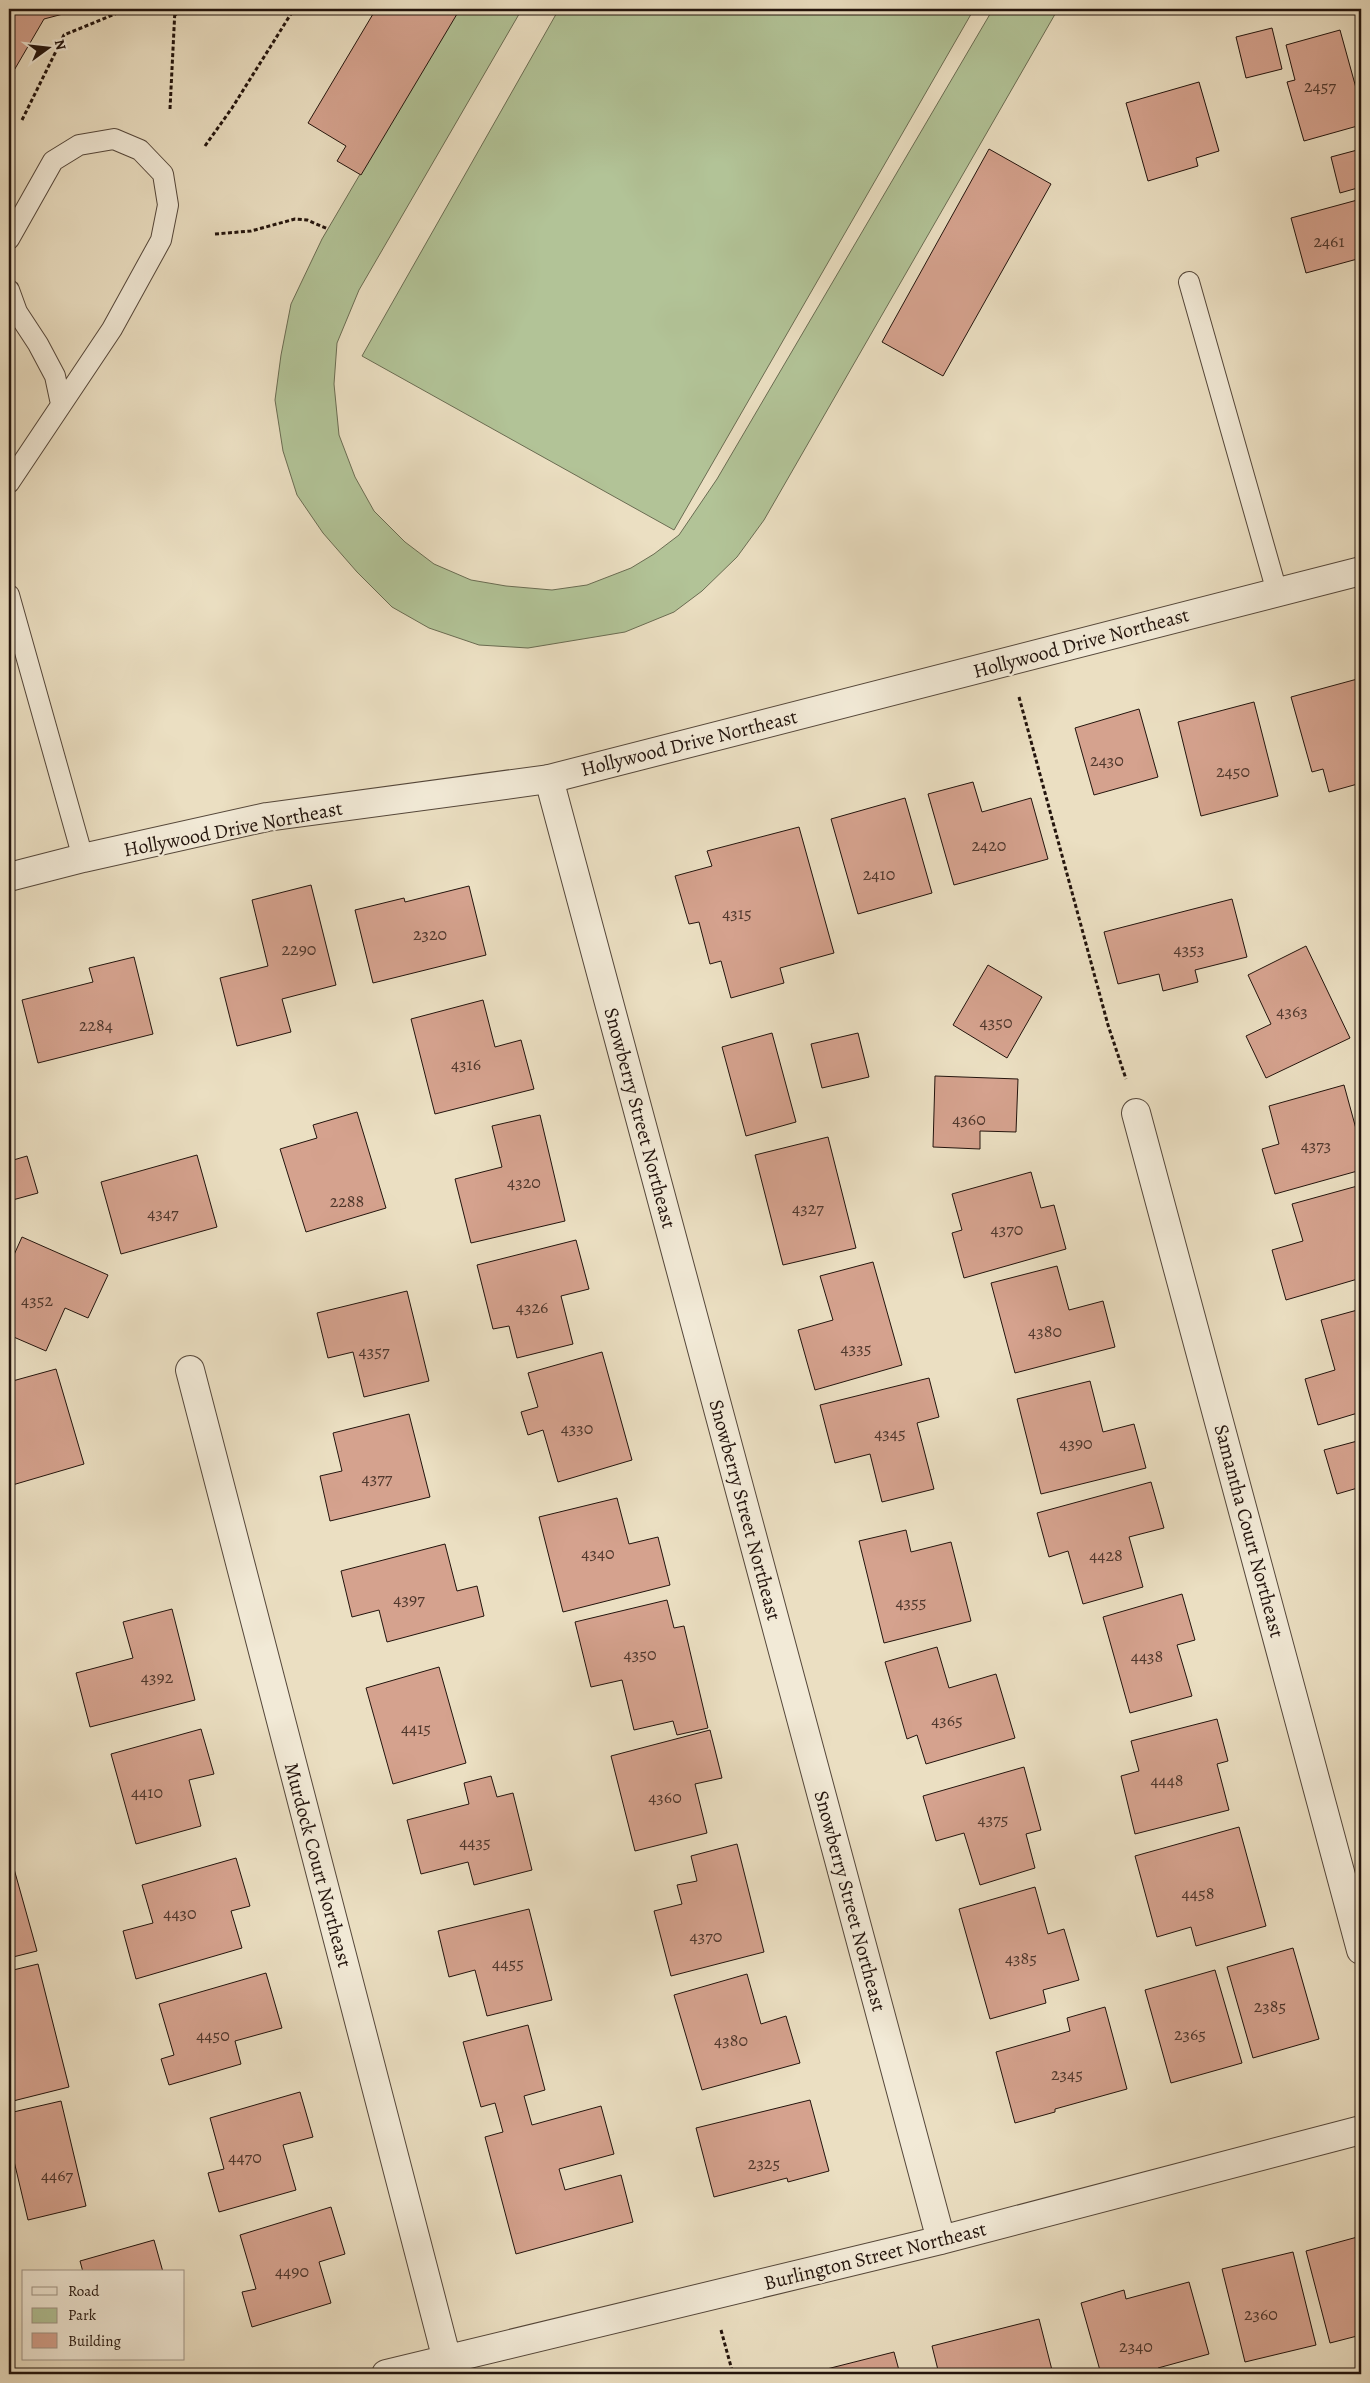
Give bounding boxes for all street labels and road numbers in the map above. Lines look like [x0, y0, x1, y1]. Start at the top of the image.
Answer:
street label: Hollywood Drive Northeast [970, 601, 1192, 685]
street label: Hollywood Drive Northeast [578, 703, 801, 783]
street label: Hollywood Drive Northeast [121, 794, 345, 863]
street label: Snowberry Street Northeast [597, 1005, 683, 1232]
street label: Snowberry Street Northeast [702, 1397, 788, 1624]
street label: Samantha Court Northeast [1208, 1421, 1291, 1641]
street label: Murdock Court Northeast [278, 1760, 358, 1971]
street label: Snowberry Street Northeast [807, 1788, 893, 2015]
street label: Burlington Street Northeast [761, 2215, 989, 2297]

